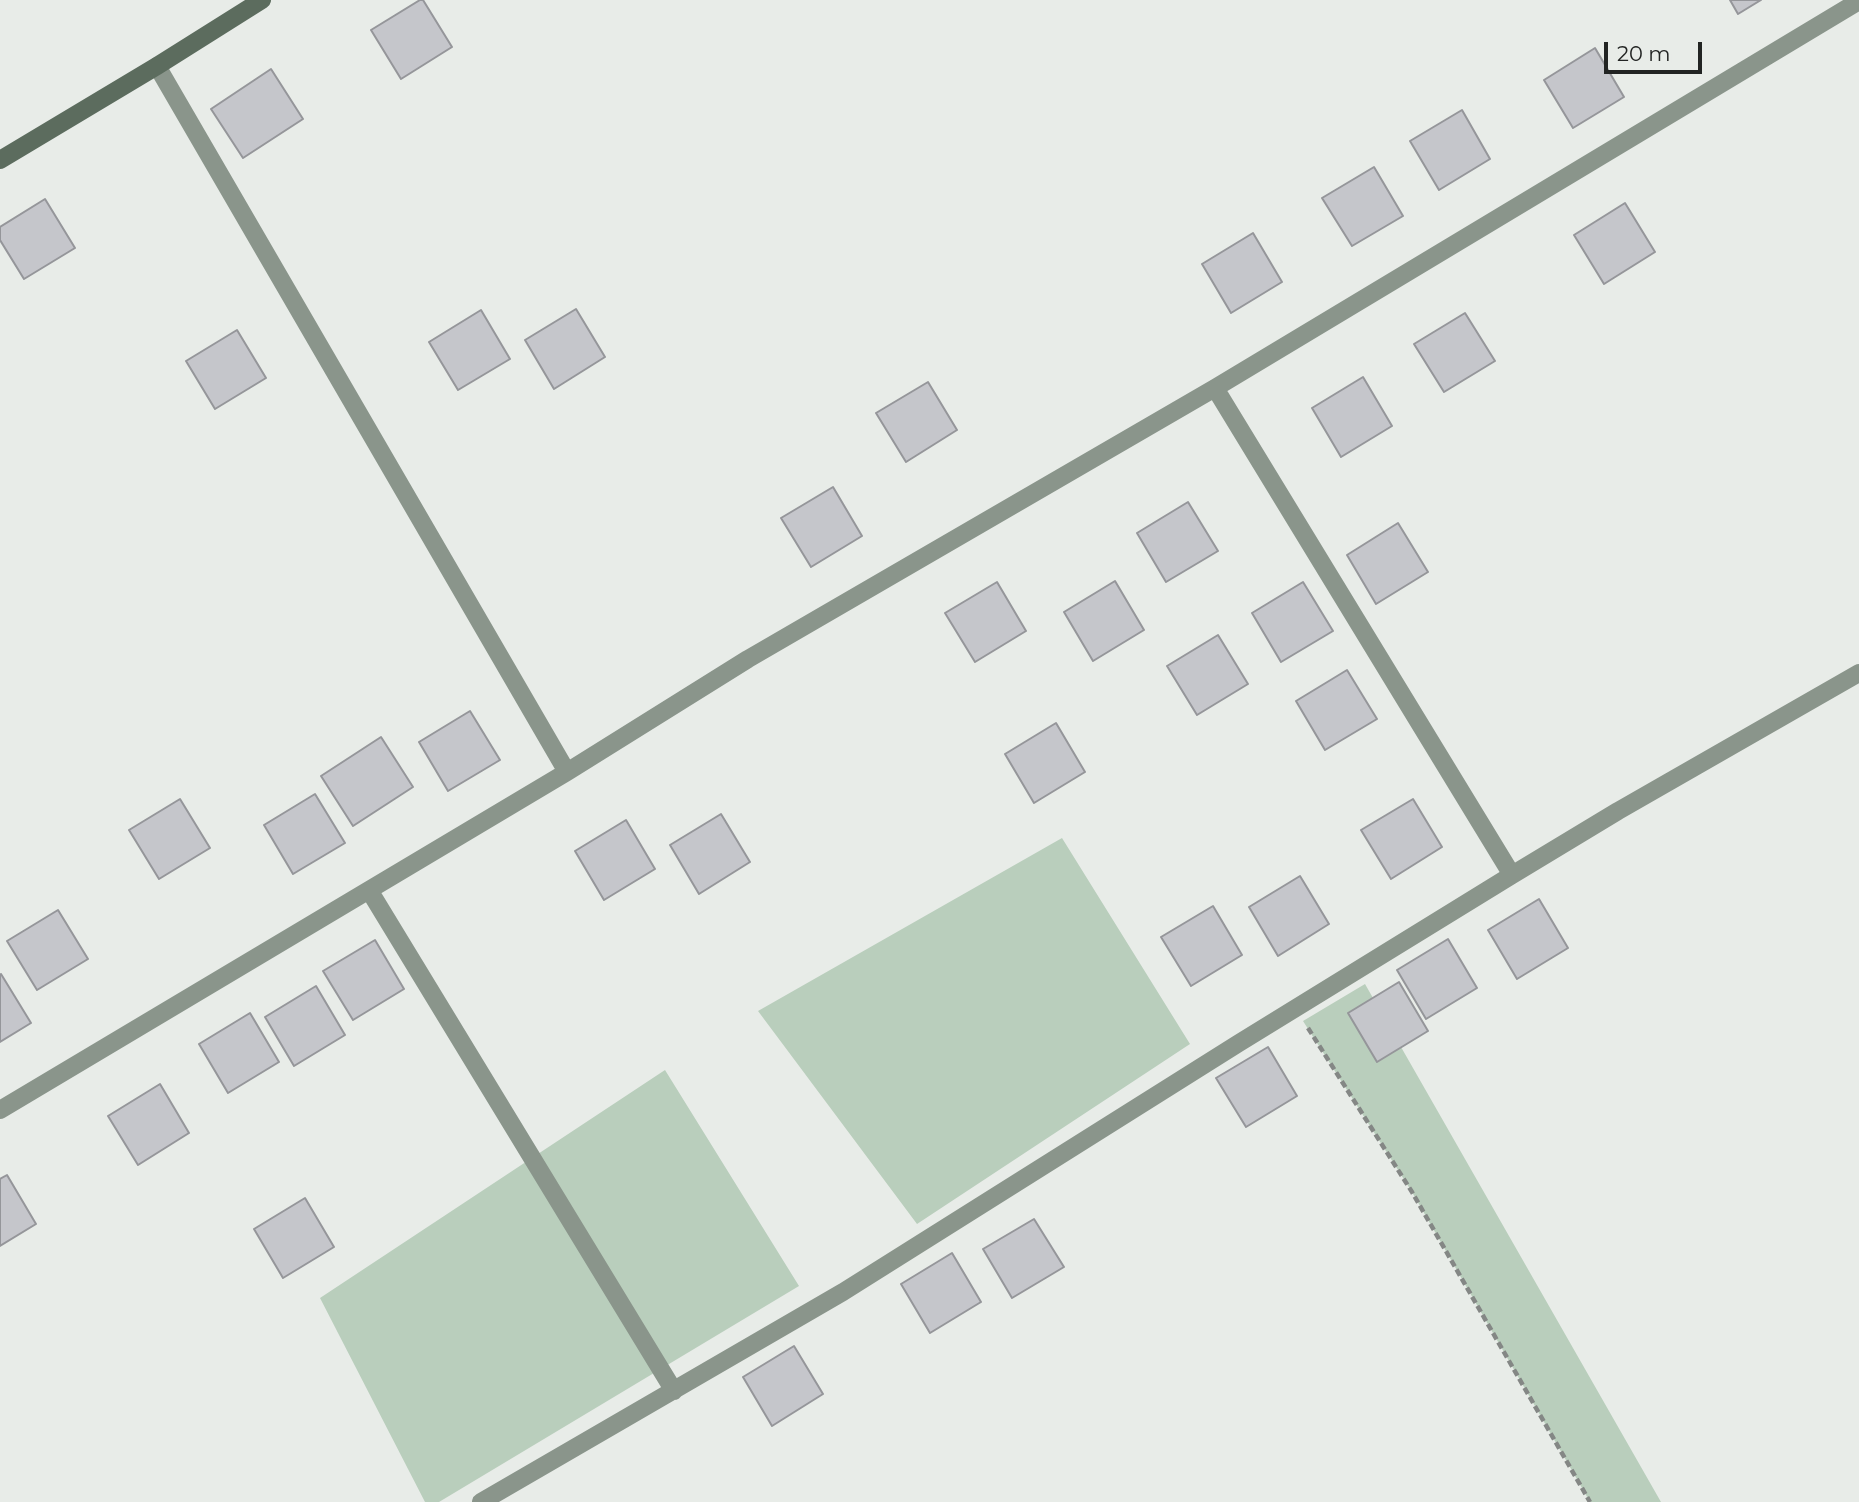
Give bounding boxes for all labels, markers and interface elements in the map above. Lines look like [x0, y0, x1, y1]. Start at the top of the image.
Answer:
scale bar [1607, 28, 1705, 72]
text: 20 m [1617, 41, 1671, 66]

